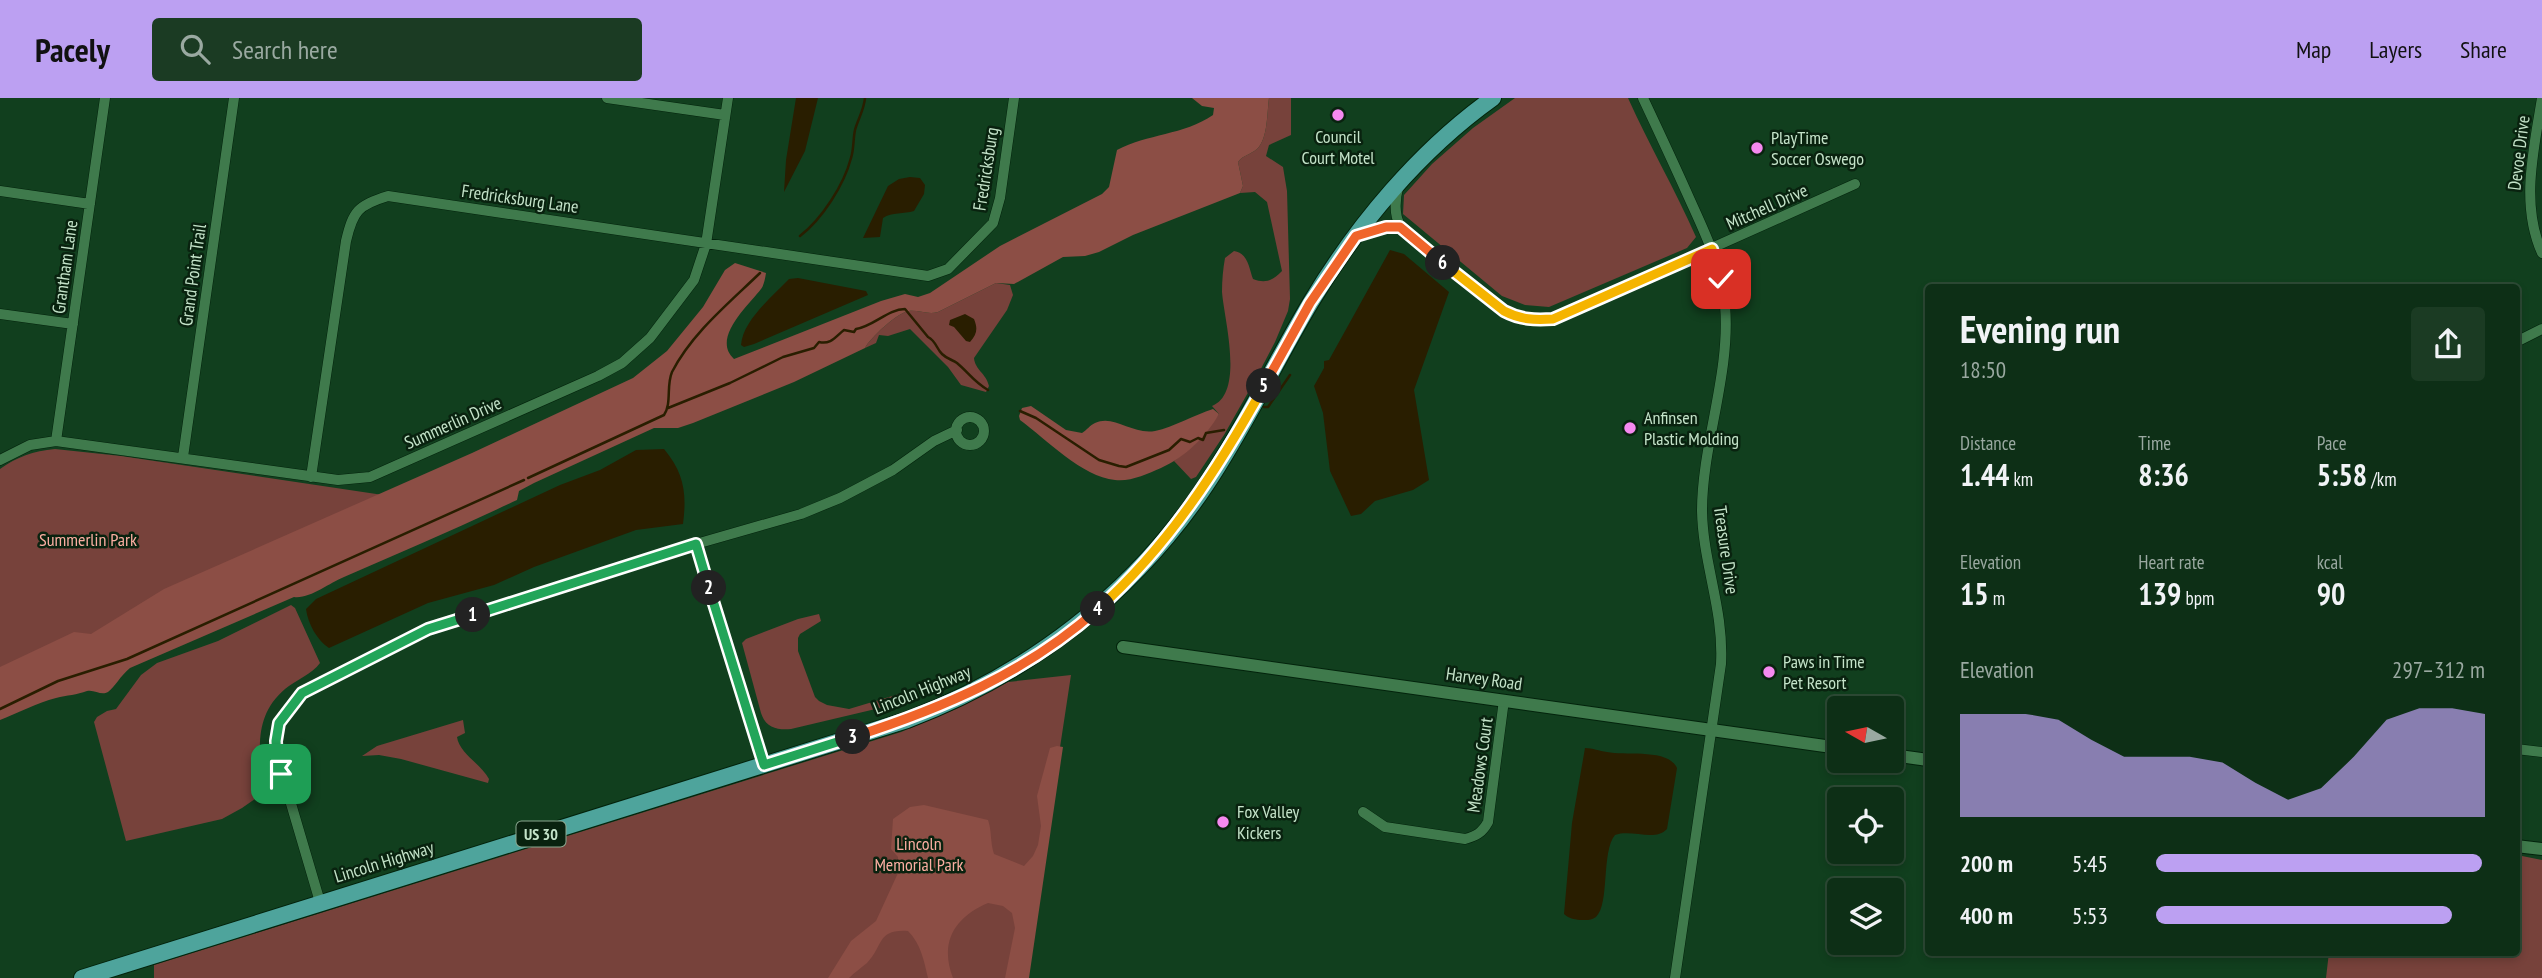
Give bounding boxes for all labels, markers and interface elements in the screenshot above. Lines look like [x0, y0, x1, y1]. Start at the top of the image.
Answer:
search box [152, 18, 642, 81]
text: Pacely [35, 28, 110, 71]
icon: search [176, 30, 214, 68]
text: Search here [232, 33, 338, 66]
text: Map [2296, 34, 2331, 65]
text: Layers [2369, 34, 2422, 65]
text: Share [2460, 34, 2507, 65]
marker: Council Court Motel [1330, 107, 1346, 123]
street label: Devoe Drive [2503, 114, 2535, 192]
place label: Council Court Motel [1301, 125, 1375, 169]
street label: Fredricksburg [968, 126, 1003, 212]
place label: PlayTime Soccer Oswego [1771, 126, 1864, 170]
marker: PlayTime Soccer Oswego [1749, 140, 1765, 156]
street label: Mitchell Drive [1722, 178, 1811, 235]
street label: Fredricksburg Lane [460, 179, 580, 218]
street label: Grantham Lane [47, 219, 82, 315]
street label: Grand Point Trail [174, 222, 211, 327]
pin: 6 [1426, 246, 1460, 280]
pin [1691, 249, 1751, 309]
text: 6 [1438, 250, 1447, 274]
icon: check [1702, 260, 1740, 298]
text: Evening run [1960, 304, 2120, 353]
button: share [2411, 307, 2485, 381]
text: 18:50 [1960, 355, 2006, 384]
pin: 5 [1246, 368, 1282, 404]
text: 5 [1259, 373, 1268, 397]
street label: Summerlin Drive [401, 391, 505, 454]
place label: Anfinsen Plastic Molding [1644, 406, 1739, 450]
marker: Anfinsen Plastic Molding [1622, 420, 1638, 436]
text: Distance [1960, 431, 2016, 455]
text: Time [2138, 431, 2171, 455]
text: Pace [2317, 431, 2347, 455]
text: 1.44 [1960, 455, 2009, 494]
text: 8:36 [2138, 455, 2189, 494]
text: 5:58 [2317, 455, 2367, 494]
text: km [2009, 467, 2033, 491]
text: /km [2367, 467, 2397, 491]
street label: Treasure Drive [1709, 504, 1744, 596]
park label: Summerlin Park [39, 528, 137, 551]
text: Elevation [1960, 550, 2021, 574]
text: Heart rate [2138, 550, 2205, 574]
text: kcal [2317, 550, 2343, 574]
pin: 2 [692, 570, 726, 606]
text: 15 [1960, 574, 1989, 613]
text: 139 [2138, 574, 2181, 613]
text: 90 [2317, 574, 2345, 613]
text: 2 [704, 575, 713, 599]
text: m [1989, 586, 2005, 610]
text: bpm [2181, 586, 2214, 610]
pin: 4 [1080, 592, 1116, 626]
text: 4 [1093, 596, 1102, 620]
pin: 1 [456, 598, 490, 632]
text: 1 [468, 602, 477, 626]
place label: Paws in Time Pet Resort [1783, 650, 1865, 694]
text: Elevation [1960, 655, 2034, 684]
text: 297–312 m [2392, 655, 2485, 684]
street label: Lincoln Highway [870, 660, 974, 719]
street label: Harvey Road [1445, 662, 1524, 695]
marker: Paws in Time Pet Resort [1761, 664, 1777, 680]
north arrow [1827, 696, 1904, 774]
map controls [1827, 696, 1904, 955]
street label: Meadows Court [1461, 716, 1498, 814]
pin: 3 [836, 720, 870, 754]
text: 3 [848, 724, 857, 748]
pin [251, 744, 311, 804]
icon: arrive [262, 755, 300, 793]
button: locate [1827, 787, 1904, 864]
place label: Fox Valley Kickers [1237, 800, 1300, 844]
marker: Fox Valley Kickers [1215, 814, 1231, 830]
road number: US 30 [516, 821, 566, 846]
park label: Lincoln Memorial Park [874, 832, 964, 876]
street label: Lincoln Highway [331, 835, 437, 888]
text: 200 m [1960, 849, 2013, 878]
text: 5:45 [2072, 849, 2108, 878]
button: layers [1827, 878, 1904, 955]
text: 400 m [1960, 901, 2013, 930]
text: 5:53 [2072, 901, 2108, 930]

